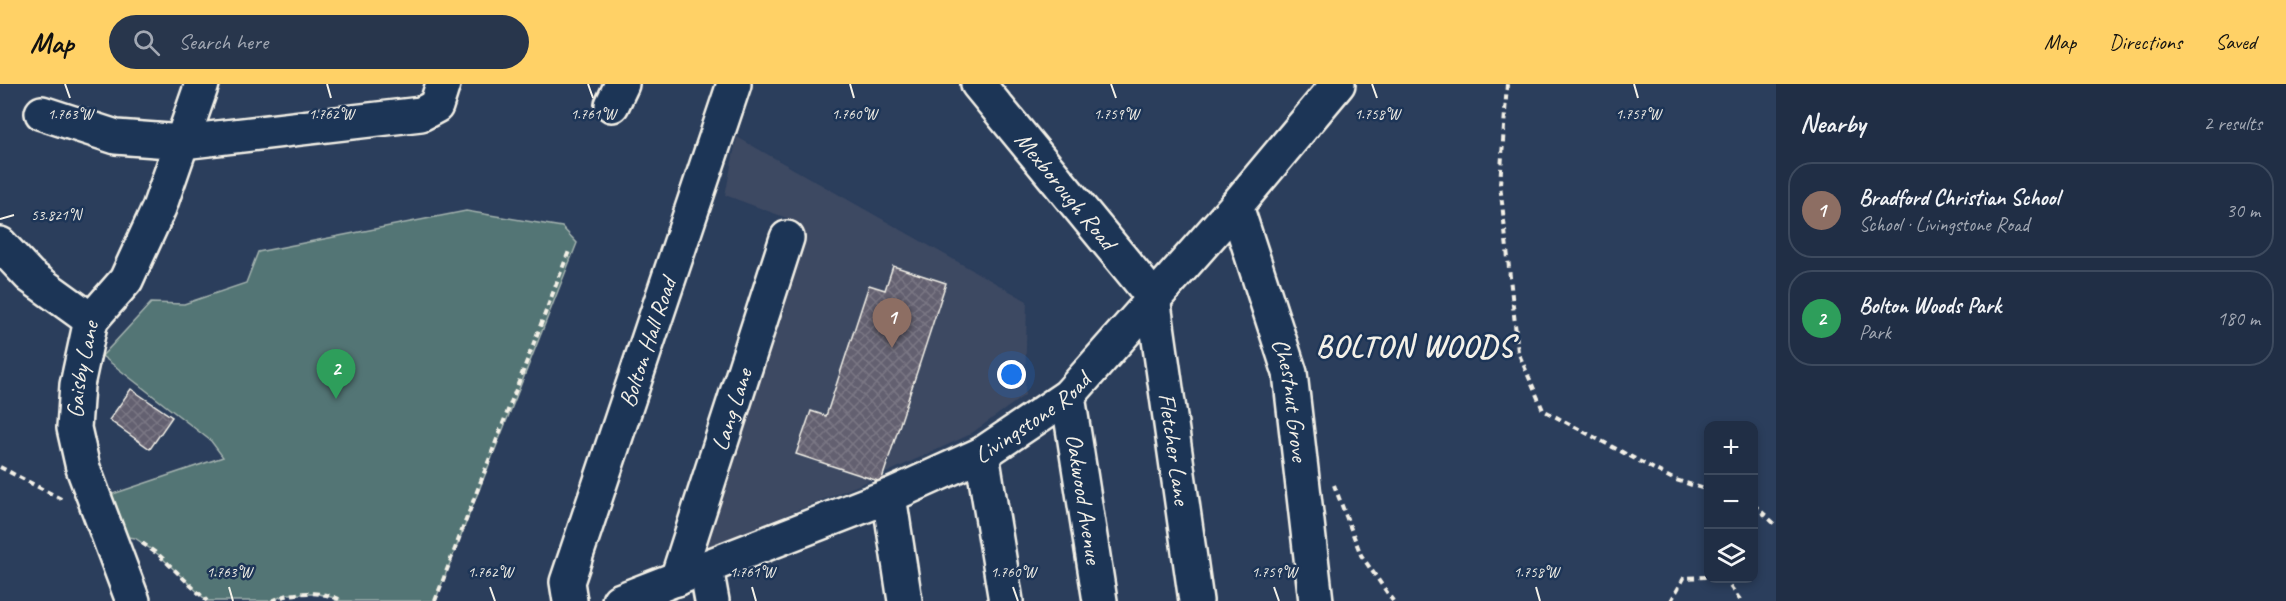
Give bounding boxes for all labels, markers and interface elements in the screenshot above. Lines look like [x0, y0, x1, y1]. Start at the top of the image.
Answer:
search box [109, 15, 529, 69]
text: Map [30, 25, 73, 60]
icon: search [130, 26, 163, 59]
text: Search here [178, 28, 268, 56]
text: Map [2044, 29, 2076, 55]
text: Directions [2109, 29, 2182, 55]
text: Saved [2215, 29, 2256, 55]
text: 1.763°W [47, 105, 96, 124]
text: 1.762°W [308, 105, 357, 124]
text: 1.761°W [570, 105, 619, 124]
text: 1.760°W [831, 105, 880, 124]
text: 1.759°W [1093, 105, 1142, 124]
text: 1.758°W [1354, 105, 1403, 124]
text: 1.757°W [1615, 105, 1664, 124]
text: Nearby [1800, 107, 1865, 140]
text: 2 results [2203, 111, 2262, 136]
street label: Mexborough Road [1008, 125, 1125, 259]
text: Bradford Christian School [1859, 184, 2059, 212]
text: 1 [1817, 198, 1826, 223]
text: 30 m [2226, 198, 2260, 223]
text: 53.821°N [31, 206, 84, 225]
text: School · Livingstone Road [1859, 212, 2029, 237]
street label: Bolton Hall Road [612, 270, 684, 411]
text: Bolton Woods Park [1859, 292, 2001, 320]
pin: 1 [872, 298, 912, 348]
text: 2 [1817, 306, 1826, 331]
text: 180 m [2217, 306, 2260, 331]
street label: Gaisby Lane [60, 316, 106, 419]
text: Park [1859, 320, 1891, 345]
district label: BOLTON WOODS [1316, 327, 1520, 365]
street label: Chestnut Grove [1265, 334, 1315, 465]
pin: 2 [316, 350, 356, 399]
your location [997, 360, 1026, 389]
street label: Lang Lane [704, 363, 760, 454]
street label: Livingstone Road [970, 363, 1099, 470]
street label: Fletcher Lane [1152, 391, 1197, 509]
map controls [1704, 421, 1758, 583]
button: + [1704, 421, 1758, 475]
street label: Oakwood Avenue [1059, 432, 1109, 568]
button: − [1704, 475, 1758, 529]
button: layers [1704, 529, 1758, 583]
text: 1.763°W [206, 563, 255, 582]
text: 1.762°W [467, 563, 516, 582]
text: 1.761°W [729, 563, 778, 582]
text: 1.760°W [990, 563, 1039, 582]
text: 1.759°W [1251, 563, 1300, 582]
text: 1.758°W [1513, 563, 1562, 582]

